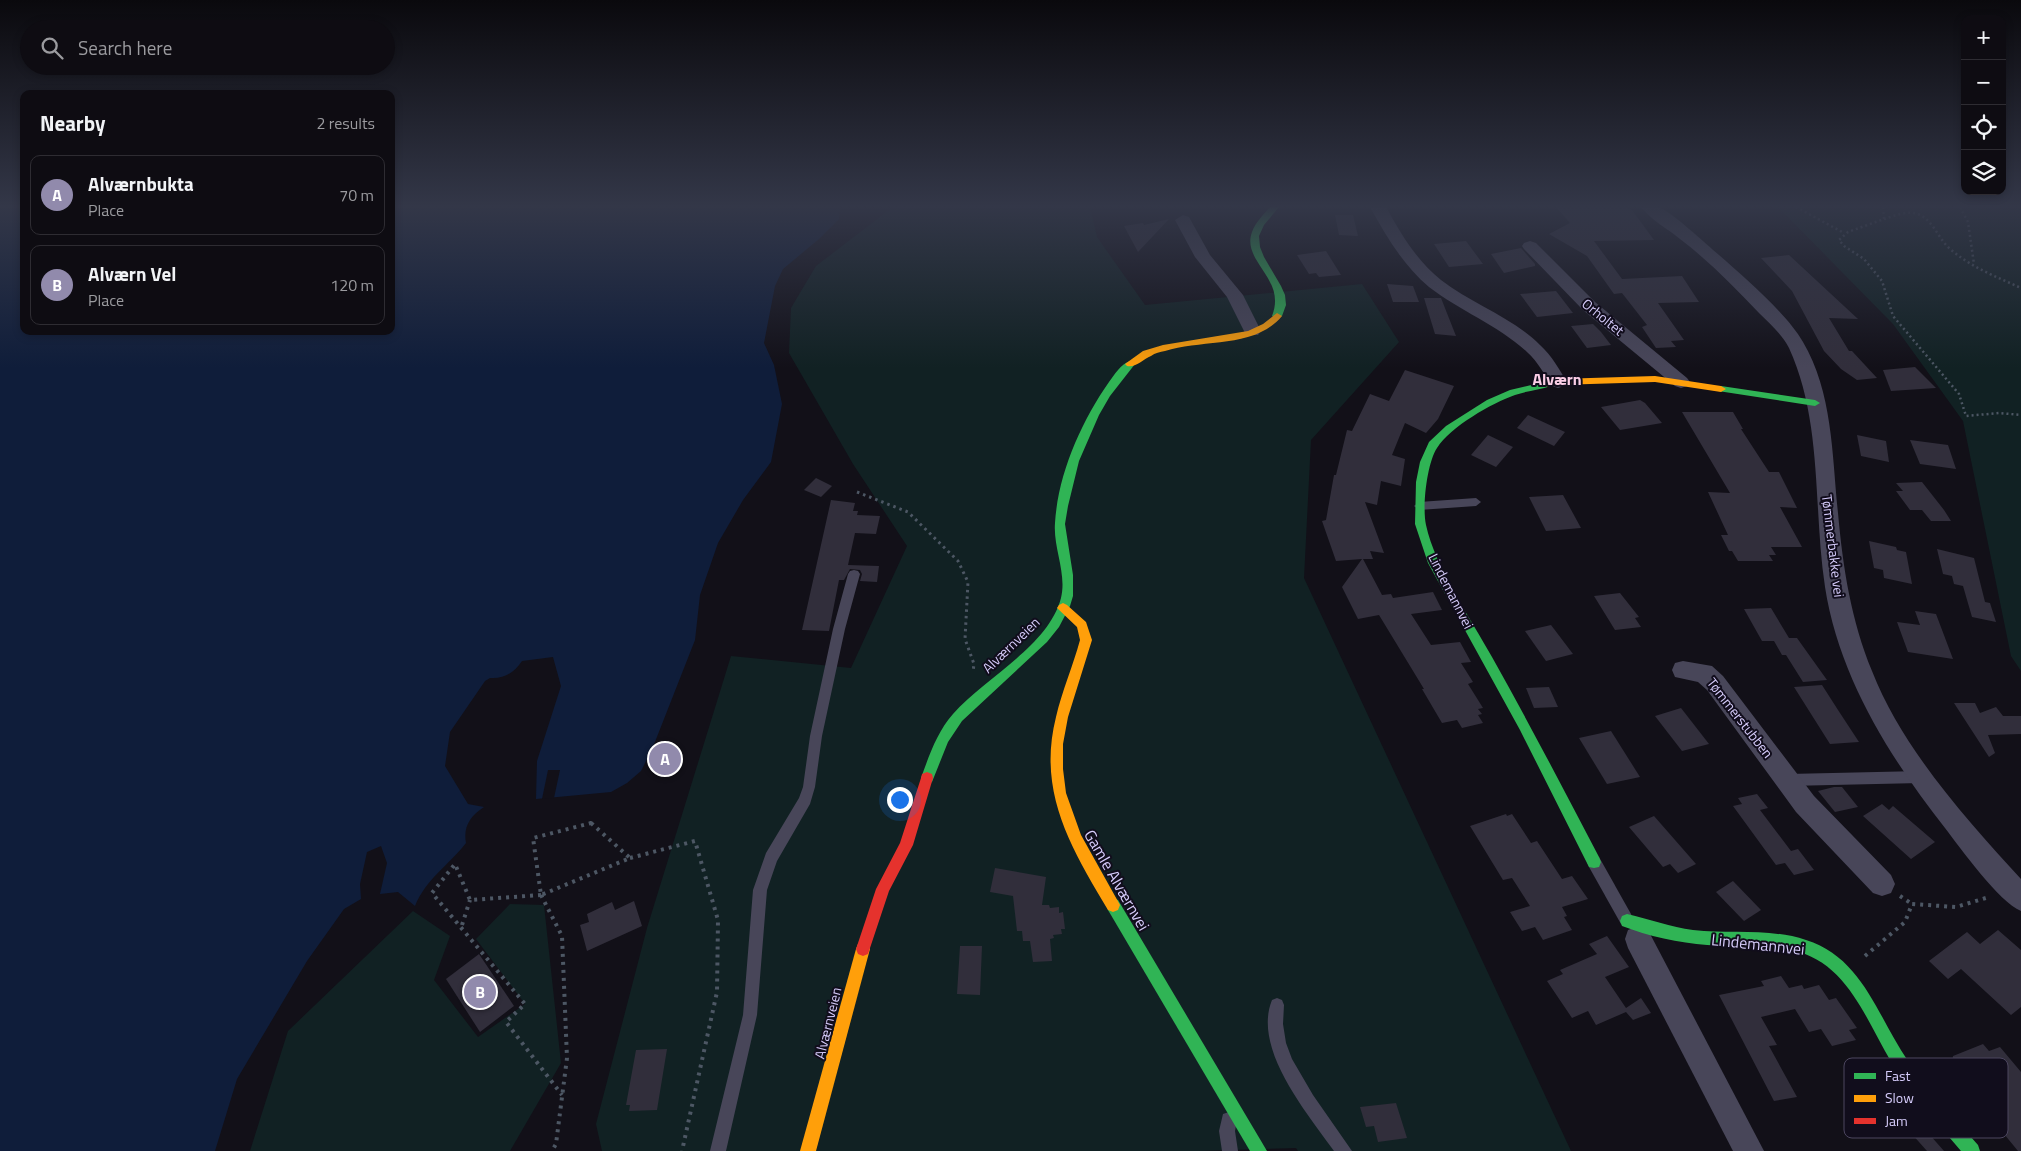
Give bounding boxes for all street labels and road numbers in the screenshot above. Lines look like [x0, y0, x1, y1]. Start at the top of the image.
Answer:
street label: Orholtet [1578, 293, 1629, 340]
street label: Tømmerbakke vei [1817, 493, 1850, 598]
street label: Lindemannvei [1423, 549, 1479, 632]
street label: Alværnveien [977, 612, 1044, 678]
street label: Tømmerstubben [1702, 673, 1779, 762]
street label: Gamle Alværnvei [1078, 825, 1156, 935]
street label: Lindemannvei [1710, 927, 1806, 961]
street label: Alværnveien [808, 985, 847, 1061]

